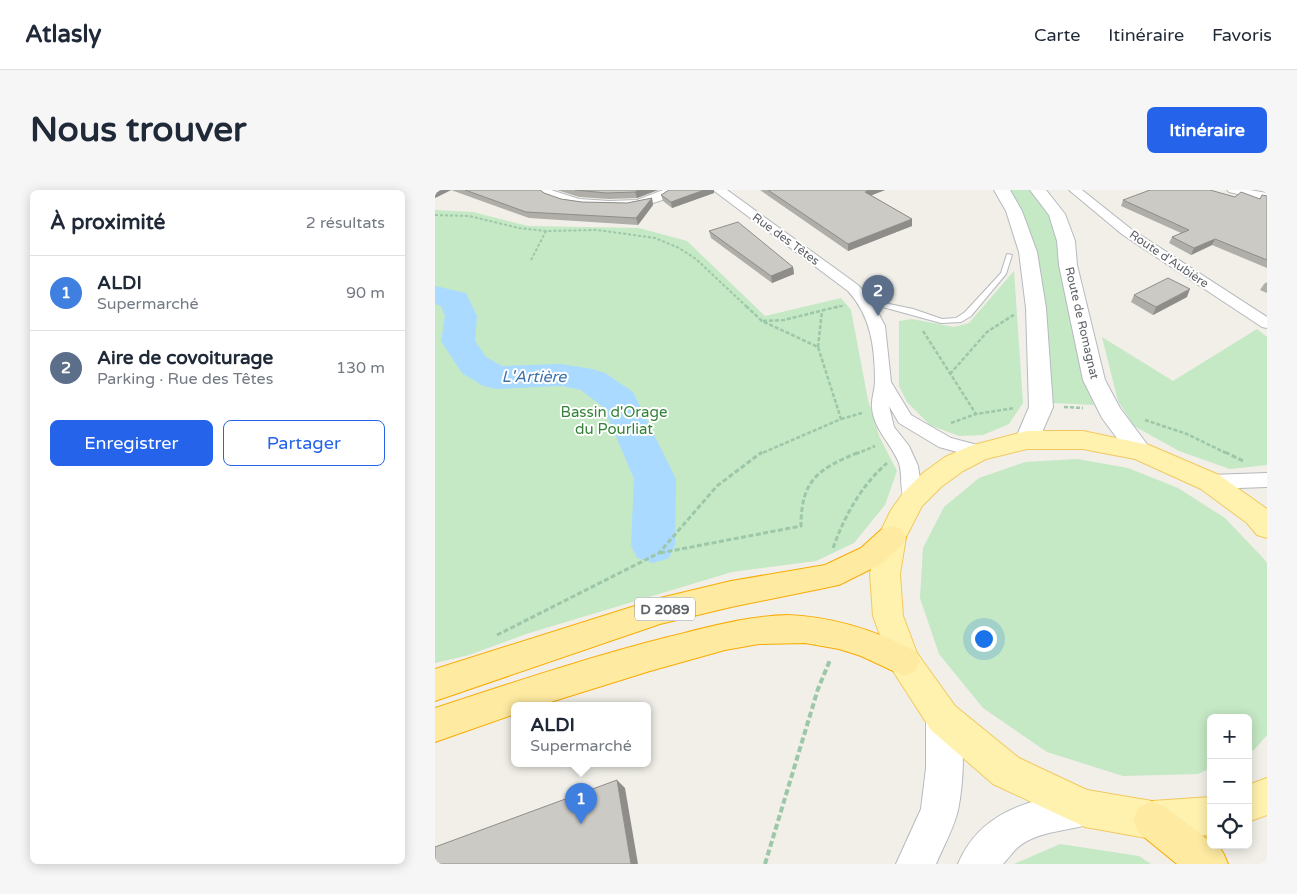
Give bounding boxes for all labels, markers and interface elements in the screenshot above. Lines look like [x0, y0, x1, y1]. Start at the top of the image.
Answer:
text: Atlasly [25, 20, 101, 49]
text: Carte [1034, 24, 1080, 46]
text: Itinéraire [1108, 24, 1184, 46]
text: Favoris [1212, 24, 1272, 46]
button: Itinéraire [1147, 107, 1267, 153]
text: Nous trouver [30, 109, 246, 151]
text: À proximité [50, 210, 165, 235]
street label: Rue des Têtes [750, 210, 822, 268]
text: 2 résultats [306, 213, 385, 233]
street label: Route d'Aubière [1127, 227, 1211, 291]
street label: Route de Romagnat [1062, 266, 1102, 381]
text: ALDI [97, 272, 142, 294]
pin: 2 [862, 275, 894, 316]
text: 1 [61, 283, 71, 303]
text: 90 m [346, 283, 385, 303]
text: Supermarché [97, 294, 199, 314]
text: Aire de covoiturage [97, 347, 273, 369]
text: 2 [61, 358, 71, 378]
text: 130 m [336, 358, 385, 378]
water label: L'Artière [502, 367, 567, 387]
text: Parking · Rue des Têtes [97, 369, 273, 389]
park label: Bassin d'Orage du Pourliat [561, 403, 667, 438]
button: Enregistrer [50, 420, 213, 466]
button: Partager [223, 420, 385, 466]
road number: D 2089 [635, 598, 695, 620]
your location [971, 626, 997, 652]
popup [511, 702, 651, 767]
text: ALDI [530, 714, 575, 736]
map controls [1207, 714, 1252, 849]
button: + [1207, 714, 1252, 759]
text: Supermarché [530, 736, 632, 756]
button: − [1207, 759, 1252, 804]
pin: 1 [565, 783, 597, 824]
button: locate [1207, 804, 1252, 849]

